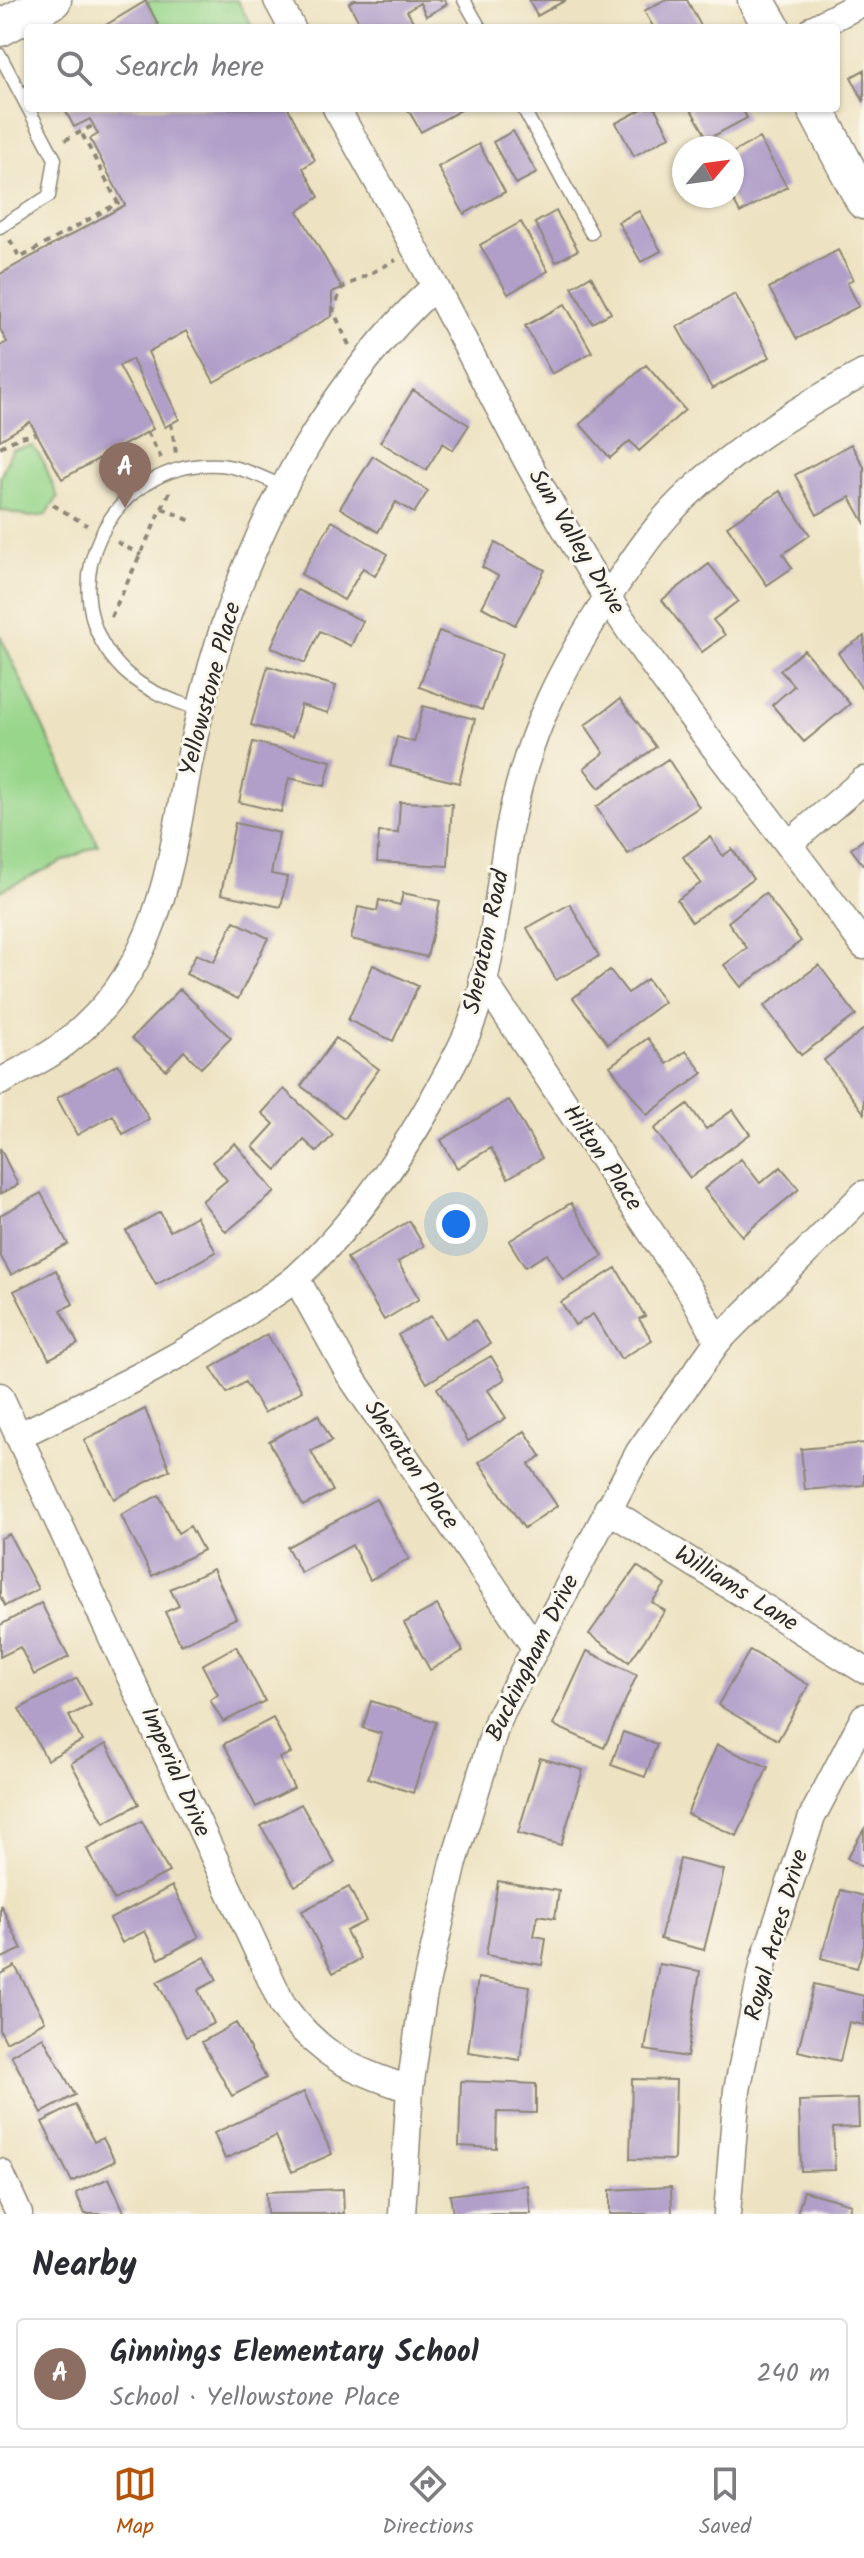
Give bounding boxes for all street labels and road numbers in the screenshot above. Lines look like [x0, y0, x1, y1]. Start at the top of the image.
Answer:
street label: Sun Valley Drive [517, 462, 635, 623]
street label: Yellowstone Place [169, 597, 253, 780]
street label: Sheraton Road [453, 865, 521, 1018]
street label: Hilton Place [552, 1097, 652, 1220]
street label: Sheraton Place [353, 1392, 469, 1538]
street label: Williams Lane [666, 1535, 806, 1643]
street label: Buckingham Drive [476, 1568, 590, 1748]
street label: Imperial Drive [129, 1700, 221, 1844]
street label: Royal Acres Drive [734, 1844, 820, 2025]

